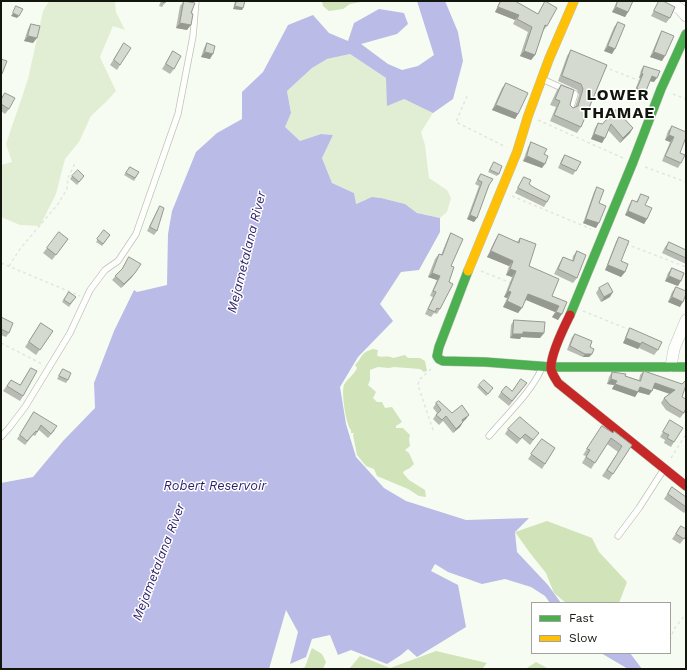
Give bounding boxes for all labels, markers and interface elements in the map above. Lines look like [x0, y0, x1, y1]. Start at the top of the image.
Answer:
district label: LOWER THAMAE [581, 85, 655, 123]
water label: Mejametalana River [224, 190, 270, 314]
water label: Robert Reservoir [164, 478, 266, 494]
water label: Mejametalana River [129, 501, 189, 623]
legend [531, 602, 671, 654]
text: Fast [569, 611, 594, 625]
text: Slow [569, 631, 597, 645]

